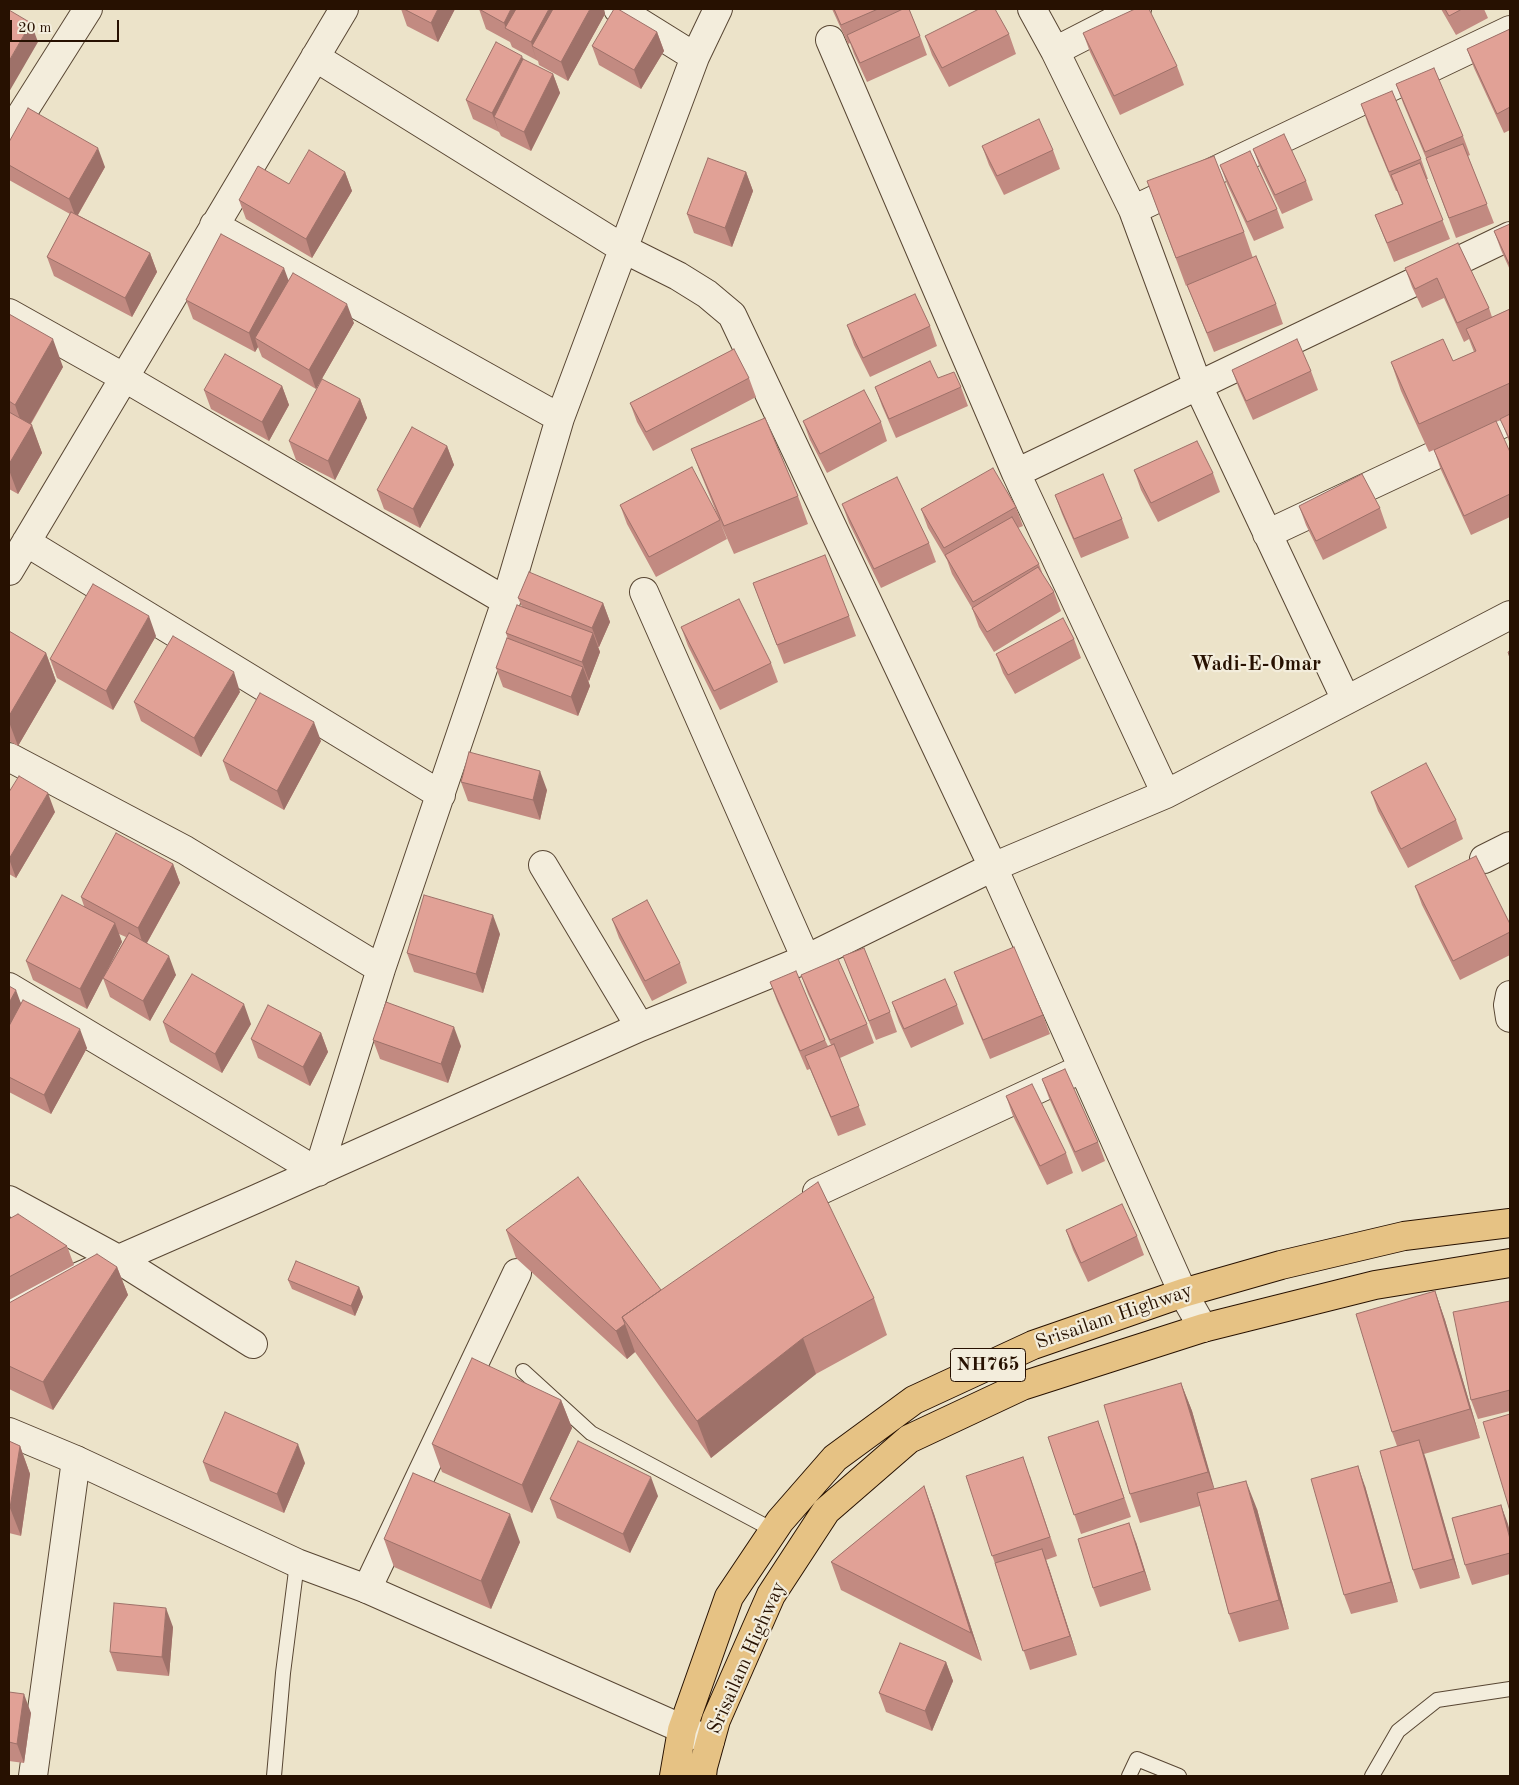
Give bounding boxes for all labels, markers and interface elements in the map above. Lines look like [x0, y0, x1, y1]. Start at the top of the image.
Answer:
scale bar [12, 10, 121, 42]
text: 20 m [18, 21, 52, 36]
district label: Wadi-E-Omar [1191, 651, 1321, 677]
street label: Srisailam Highway [1032, 1279, 1196, 1355]
road number: NH765 [950, 1348, 1026, 1382]
street label: Srisailam Highway [703, 1578, 791, 1738]

